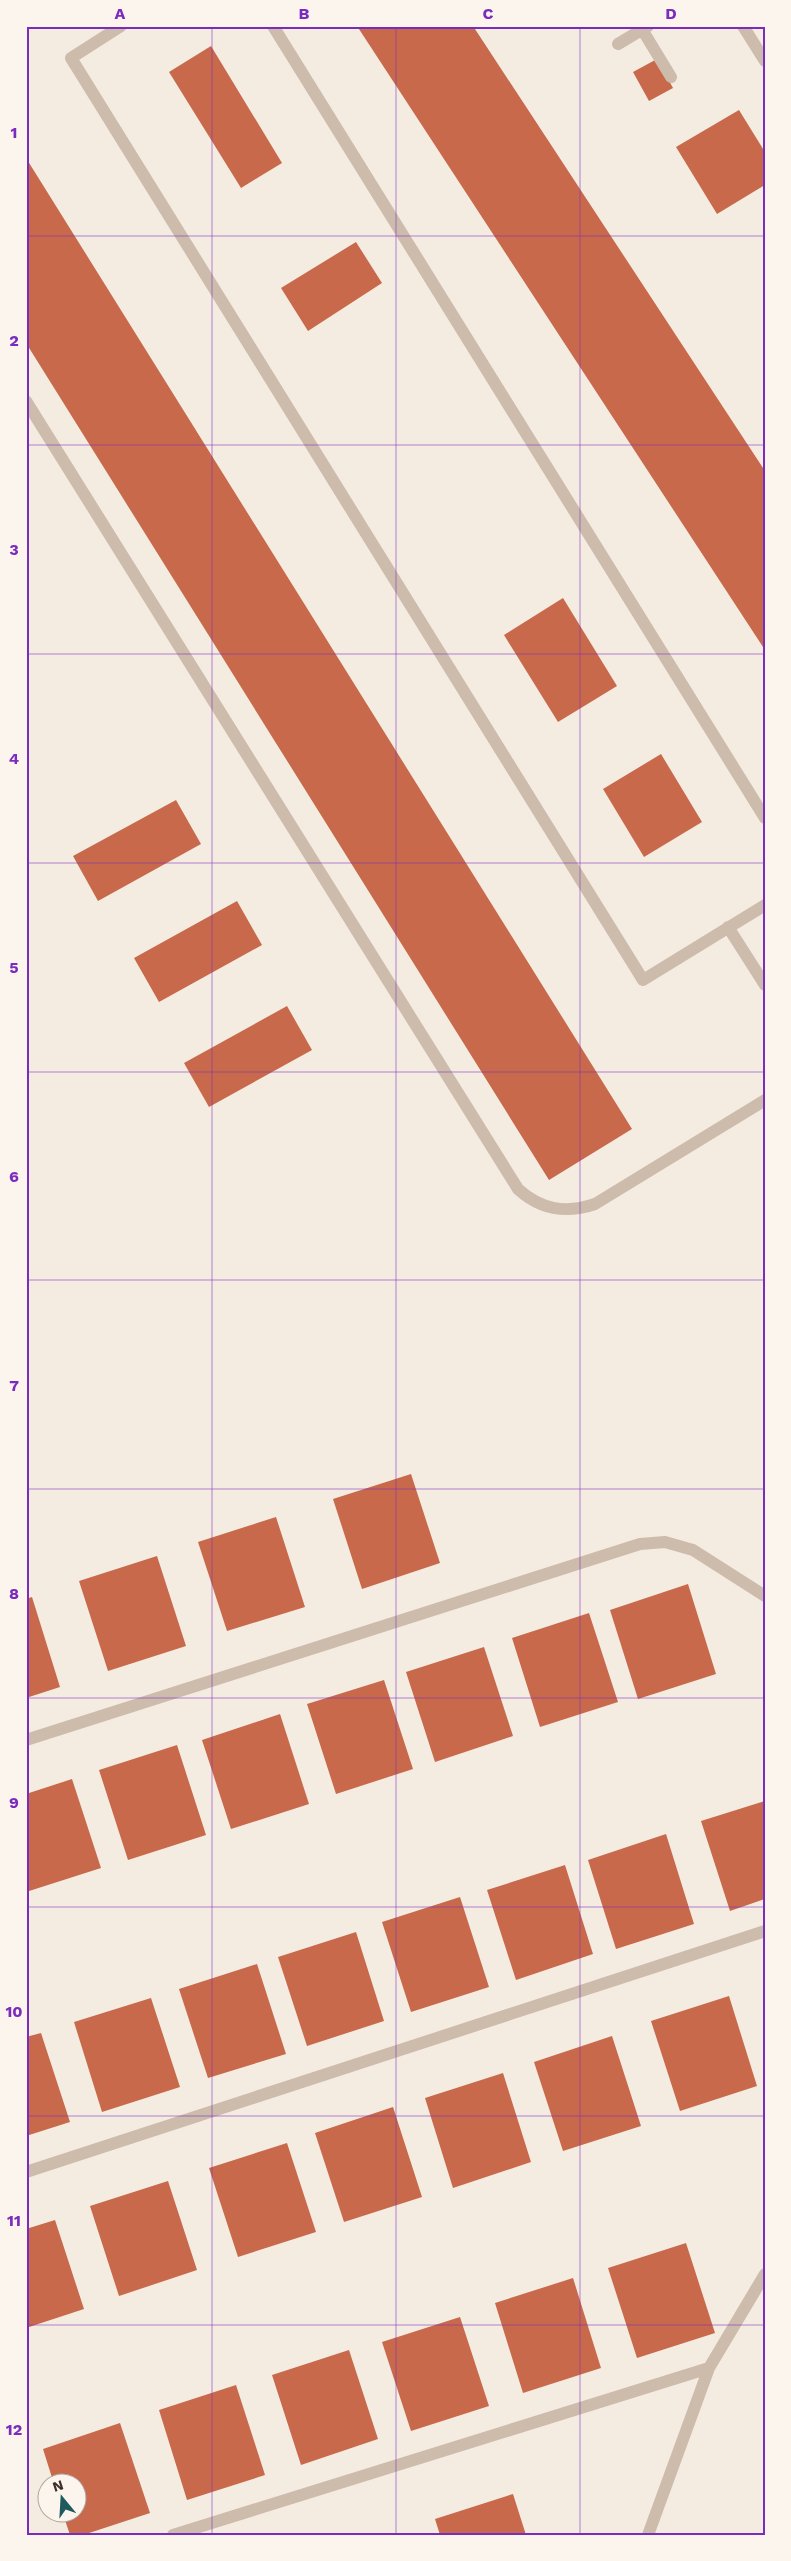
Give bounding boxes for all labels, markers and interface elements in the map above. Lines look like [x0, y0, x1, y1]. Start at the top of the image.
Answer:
text: A [115, 4, 126, 23]
text: B [299, 4, 310, 23]
text: C [483, 4, 494, 23]
text: D [665, 4, 677, 23]
text: 1 [11, 123, 17, 142]
text: 2 [9, 331, 19, 350]
text: 3 [9, 540, 19, 559]
text: 4 [9, 749, 19, 768]
text: 5 [9, 958, 19, 977]
text: 6 [9, 1167, 19, 1186]
text: 7 [9, 1376, 19, 1395]
text: 8 [9, 1584, 19, 1603]
text: 9 [9, 1793, 19, 1812]
text: 10 [5, 2002, 23, 2021]
text: 11 [7, 2211, 21, 2230]
text: 12 [6, 2420, 22, 2439]
north arrow [38, 2474, 88, 2524]
text: N [51, 2476, 65, 2495]

